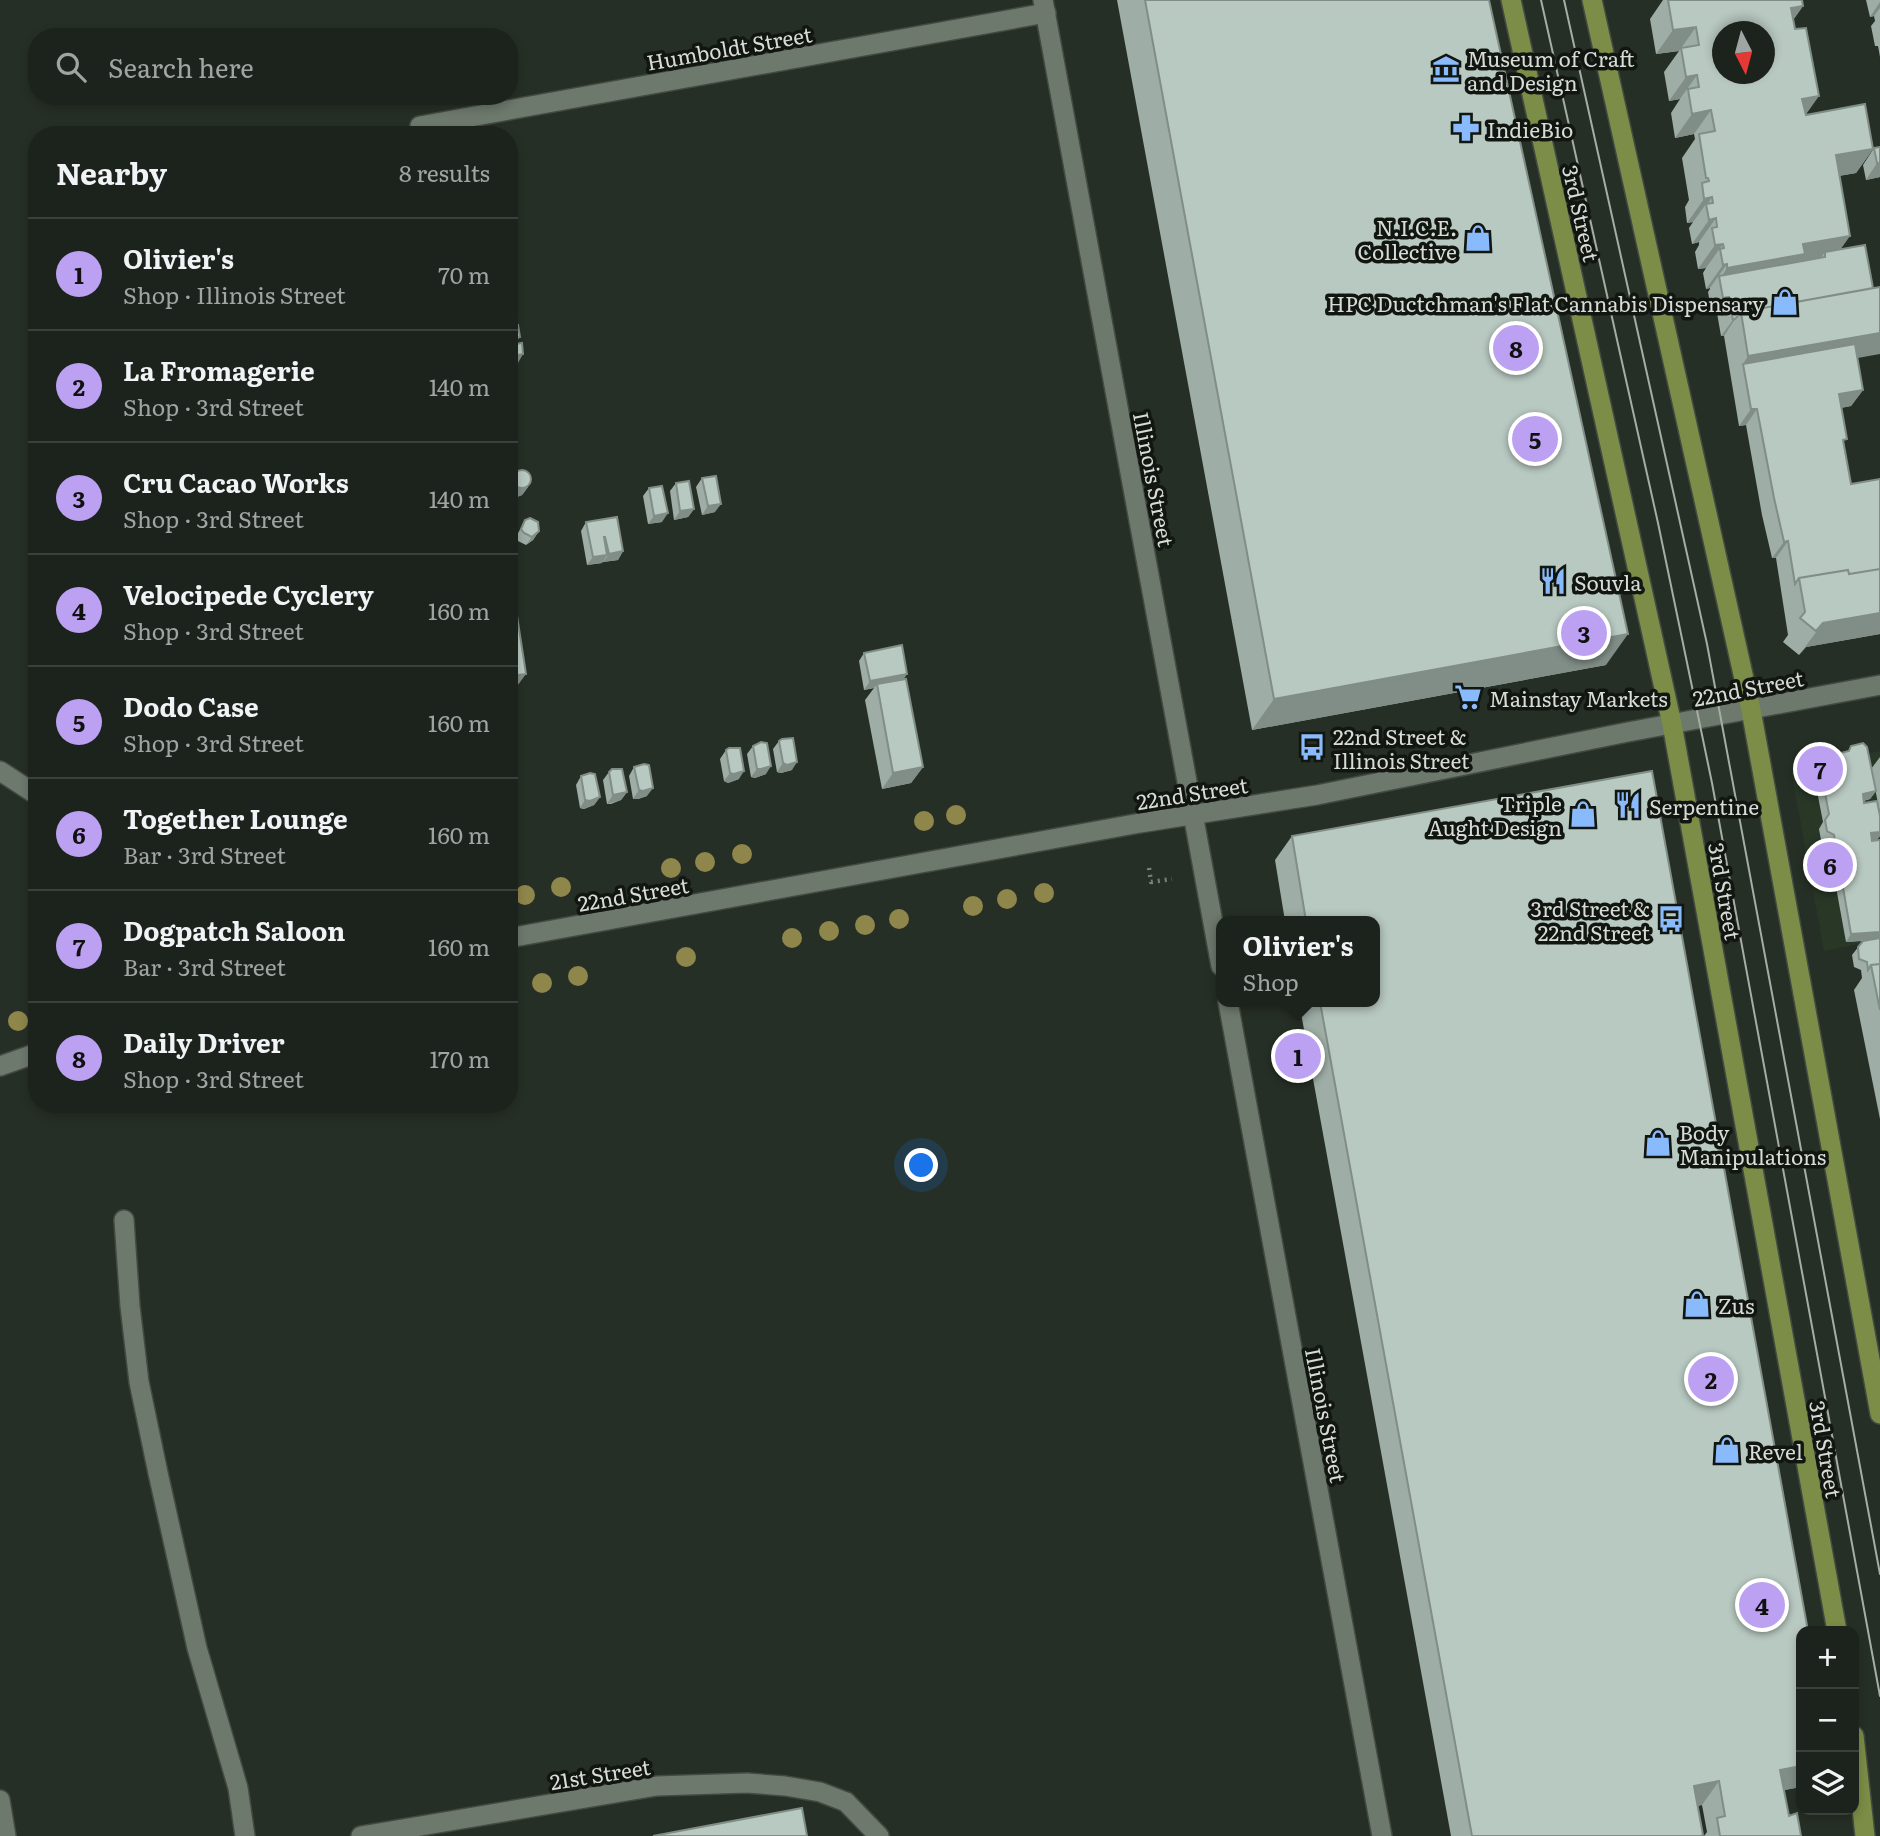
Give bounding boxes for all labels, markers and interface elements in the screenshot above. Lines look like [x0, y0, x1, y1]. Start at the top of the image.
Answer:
street label: Humboldt Street [644, 17, 815, 77]
north arrow [1712, 21, 1775, 84]
search box [28, 28, 518, 105]
place label: Museum of Craft and Design [1467, 42, 1635, 97]
text: Search here [108, 47, 254, 86]
icon: search [52, 48, 90, 86]
museum icon: Museum of Craft and Design [1431, 54, 1461, 84]
pharmacy icon: IndieBio [1451, 113, 1481, 143]
place label: IndieBio [1487, 113, 1573, 144]
text: Nearby [56, 150, 167, 194]
text: 8 results [399, 155, 490, 189]
street label: 3rd Street [1556, 162, 1608, 265]
place label: N.I.C.E. Collective [1357, 211, 1457, 266]
shop icon: N.I.C.E. Collective [1463, 223, 1493, 253]
text: Olivier's [123, 238, 234, 277]
text: 1 [74, 257, 84, 291]
text: 70 m [438, 257, 490, 291]
text: Shop · Illinois Street [123, 277, 346, 311]
place label: HPC Ductchman's Flat Cannabis Dispensary [1327, 287, 1765, 318]
shop icon: HPC Ductchman's Flat Cannabis Dispensary [1770, 287, 1800, 317]
pin: 8 [1493, 322, 1539, 374]
text: La Fromagerie [123, 350, 315, 389]
text: 2 [73, 369, 85, 403]
text: 140 m [429, 369, 490, 403]
text: Shop · 3rd Street [123, 389, 304, 423]
street label: Illinois Street [1127, 409, 1183, 549]
pin: 5 [1512, 413, 1558, 465]
text: Cru Cacao Works [123, 462, 349, 501]
text: 3 [73, 481, 85, 515]
text: 140 m [429, 481, 490, 515]
text: Shop · 3rd Street [123, 501, 304, 535]
restaurant icon: Souvla [1538, 566, 1568, 596]
place label: Souvla [1574, 566, 1642, 597]
text: Velocipede Cyclery [123, 574, 374, 613]
text: 4 [72, 593, 86, 627]
text: 160 m [428, 593, 490, 627]
pin: 3 [1561, 607, 1607, 659]
text: Shop · 3rd Street [123, 613, 304, 647]
street label: 22nd Street [1690, 661, 1807, 713]
supermarket icon: Mainstay Markets [1453, 682, 1483, 712]
place label: Mainstay Markets [1489, 682, 1668, 713]
text: Dodo Case [123, 686, 259, 725]
text: 5 [73, 705, 85, 739]
text: 160 m [428, 705, 490, 739]
place label: 22nd Street & Illinois Street [1333, 720, 1470, 775]
text: Shop · 3rd Street [123, 725, 304, 759]
bus stop icon: 22nd Street & Illinois Street [1297, 732, 1327, 762]
pin: 7 [1797, 743, 1843, 795]
street label: 22nd Street [1134, 768, 1250, 816]
place label: Triple Aught Design [1428, 787, 1562, 842]
restaurant icon: Serpentine [1613, 790, 1643, 820]
place label: Serpentine [1649, 790, 1759, 821]
text: Together Lounge [123, 798, 348, 837]
shop icon: Triple Aught Design [1568, 799, 1598, 829]
text: 6 [72, 817, 86, 851]
text: 160 m [428, 817, 490, 851]
text: Bar · 3rd Street [123, 837, 286, 871]
pin: 6 [1807, 839, 1853, 891]
street label: 3rd Street [1702, 840, 1750, 943]
street label: 22nd Street [575, 868, 691, 918]
place label: 3rd Street & 22nd Street [1531, 892, 1651, 947]
bus stop icon: 3rd Street & 22nd Street [1656, 904, 1686, 934]
text: Dogpatch Saloon [123, 910, 345, 949]
popup [1216, 916, 1380, 1007]
text: Olivier's [1242, 925, 1354, 964]
text: 7 [73, 929, 85, 963]
text: 160 m [428, 929, 490, 963]
text: Bar · 3rd Street [123, 949, 286, 983]
text: Shop [1242, 964, 1299, 998]
text: Daily Driver [123, 1022, 285, 1061]
pin: 1 [1275, 1030, 1321, 1082]
text: 8 [72, 1041, 86, 1075]
text: 170 m [429, 1041, 490, 1075]
text: Shop · 3rd Street [123, 1061, 304, 1095]
place label: Body Manipulations [1679, 1116, 1826, 1171]
shop icon: Body Manipulations [1643, 1128, 1673, 1158]
your location [904, 1148, 938, 1182]
shop icon: Zus [1682, 1289, 1712, 1319]
place label: Zus [1718, 1289, 1754, 1320]
street label: Illinois Street [1299, 1345, 1355, 1485]
pin: 2 [1688, 1353, 1734, 1405]
street label: 3rd Street [1803, 1398, 1851, 1501]
shop icon: Revel [1712, 1435, 1742, 1465]
place label: Revel [1748, 1435, 1803, 1466]
pin: 4 [1739, 1579, 1785, 1631]
map controls [1796, 1626, 1859, 1815]
button: + [1796, 1626, 1859, 1689]
button: − [1796, 1689, 1859, 1752]
street label: 21st Street [548, 1750, 653, 1796]
button: layers [1796, 1752, 1859, 1815]

